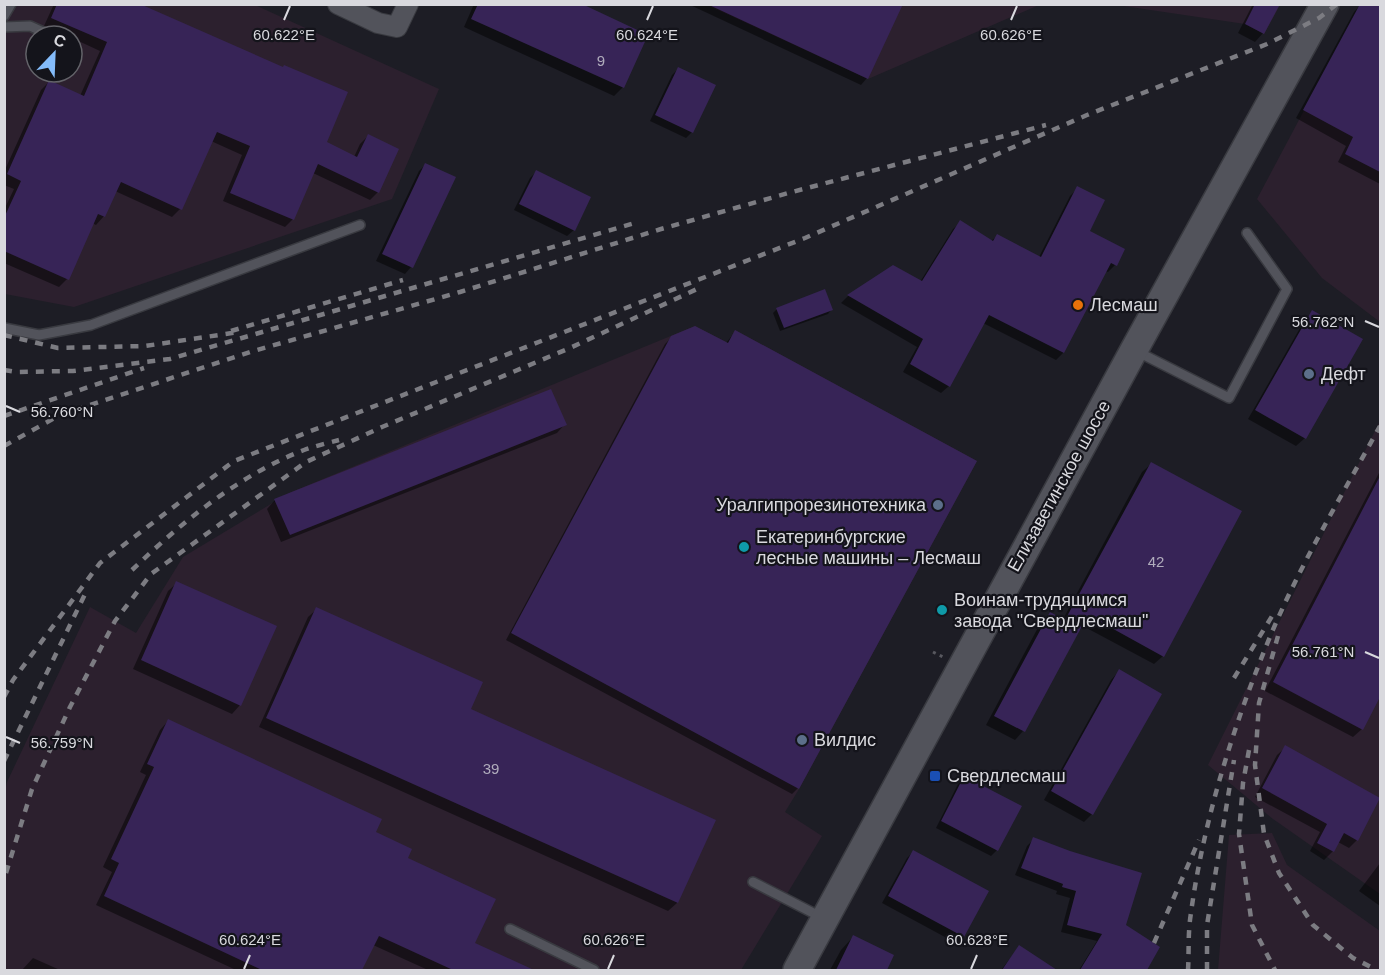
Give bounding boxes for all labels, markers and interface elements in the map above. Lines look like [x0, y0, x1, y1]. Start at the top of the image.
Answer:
north arrow [24, 24, 84, 84]
text: 60.622°E [253, 26, 315, 43]
text: 60.624°E [616, 26, 678, 43]
text: 60.626°E [980, 26, 1042, 43]
text: С [51, 31, 69, 51]
house number: 9 [597, 52, 605, 69]
place label: Лесмаш [1090, 295, 1158, 315]
marker: Лесмаш [1071, 298, 1085, 312]
text: 56.762°N [1292, 313, 1354, 330]
place label: Дефт [1321, 364, 1366, 384]
marker: Дефт [1302, 367, 1316, 381]
street label: Елизаветинское шоссе [1004, 397, 1114, 575]
text: 56.760°N [31, 403, 93, 420]
place label: Уралгипрорезинотехника [716, 495, 927, 515]
marker: Уралгипрорезинотехника [931, 498, 945, 512]
place label: Екатеринбургские лесные машины – Лесмаш [756, 527, 981, 568]
marker: Екатеринбургские лесные машины – Лесмаш [737, 540, 751, 554]
house number: 42 [1148, 553, 1164, 570]
place label: Воинам-трудящимся завода "Свердлесмаш" [954, 590, 1148, 631]
marker: Воинам-трудящимся завода "Свердлесмаш" [935, 603, 949, 617]
text: 56.761°N [1292, 643, 1354, 660]
place label: Вилдис [814, 730, 876, 750]
marker: Вилдис [795, 733, 809, 747]
text: 56.759°N [31, 734, 93, 751]
house number: 39 [483, 760, 499, 777]
place label: Свердлесмаш [947, 766, 1066, 786]
marker: Свердлесмаш [928, 769, 942, 783]
text: 60.624°E [219, 931, 281, 948]
text: 60.626°E [583, 931, 645, 948]
text: 60.628°E [946, 931, 1008, 948]

